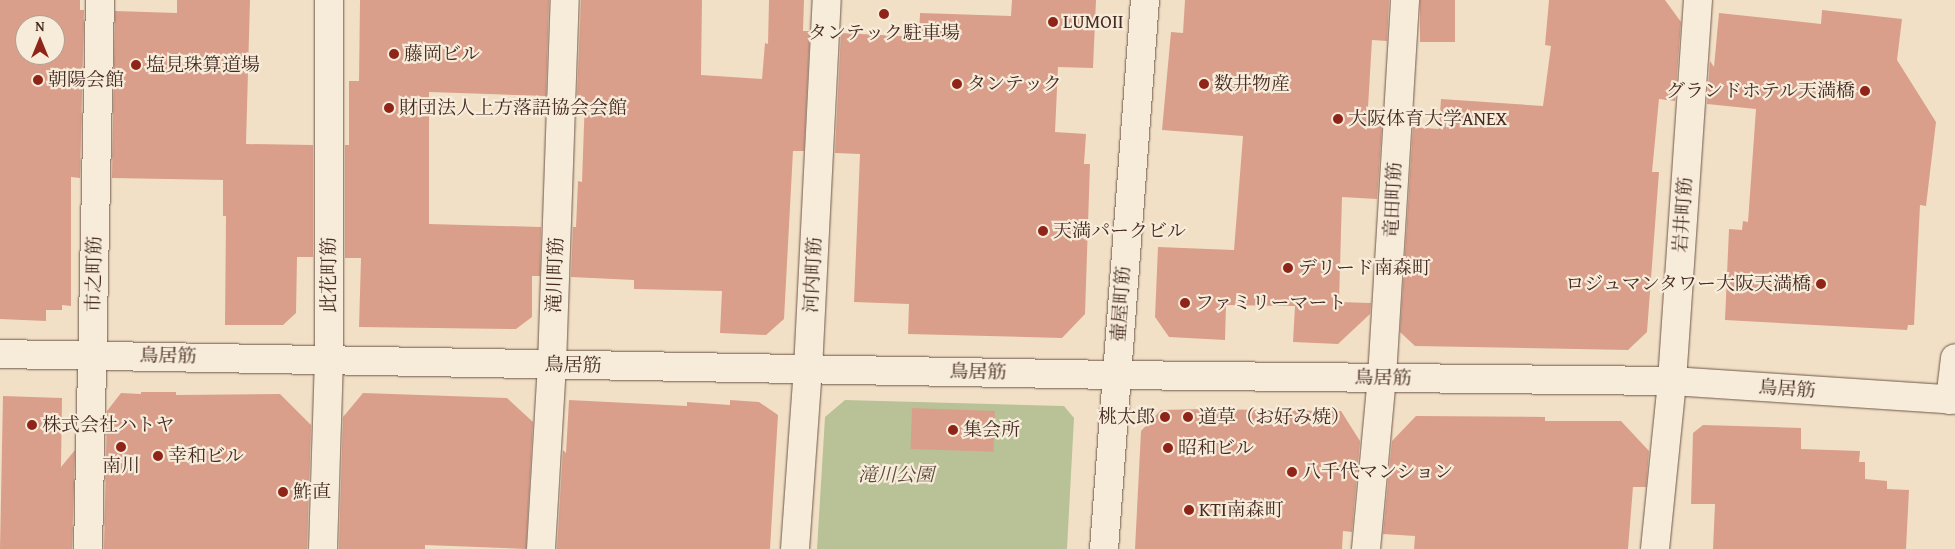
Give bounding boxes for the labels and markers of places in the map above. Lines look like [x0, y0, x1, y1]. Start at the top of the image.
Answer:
marker: タンテック駐車場 [878, 8, 890, 20]
place label: LUMOII [1063, 11, 1124, 33]
marker: LUMOII [1047, 16, 1059, 28]
place label: タンテック駐車場 [808, 22, 960, 44]
place label: 藤岡ビル [404, 43, 480, 65]
marker: 藤岡ビル [388, 48, 400, 60]
place label: 塩見珠算道場 [146, 54, 260, 76]
marker: 塩見珠算道場 [130, 59, 142, 71]
place label: 朝陽会館 [48, 69, 124, 91]
place label: タンテック [967, 73, 1062, 95]
place label: 数井物産 [1214, 73, 1290, 95]
marker: 朝陽会館 [32, 74, 44, 86]
marker: タンテック [951, 78, 963, 90]
marker: 数井物産 [1198, 78, 1210, 90]
place label: グランドホテル天満橋 [1665, 80, 1855, 102]
marker: グランドホテル天満橋 [1859, 85, 1871, 97]
place label: 財団法人上方落語協会会館 [399, 97, 627, 119]
marker: 財団法人上方落語協会会館 [383, 102, 395, 114]
place label: 大阪体育大学ANEX [1348, 108, 1507, 130]
marker: 大阪体育大学ANEX [1332, 113, 1344, 125]
place label: 天満パークビル [1053, 220, 1186, 242]
marker: 天満パークビル [1037, 225, 1049, 237]
place label: デリード南森町 [1298, 257, 1431, 279]
marker: デリード南森町 [1282, 262, 1294, 274]
place label: ロジュマンタワー大阪天満橋 [1564, 273, 1811, 295]
marker: ロジュマンタワー大阪天満橋 [1815, 278, 1827, 290]
place label: ファミリーマート [1195, 292, 1347, 314]
marker: ファミリーマート [1179, 297, 1191, 309]
place label: 桃太郎 [1098, 406, 1155, 428]
place label: 道草（お好み焼） [1198, 406, 1350, 428]
marker: 桃太郎 [1159, 411, 1171, 423]
marker: 道草（お好み焼） [1182, 411, 1194, 423]
place label: 株式会社ハトヤ [42, 414, 175, 436]
marker: 株式会社ハトヤ [26, 419, 38, 431]
place label: 集会所 [963, 419, 1020, 441]
marker: 集会所 [947, 424, 959, 436]
place label: 昭和ビル [1178, 437, 1254, 459]
marker: 南川 [115, 441, 127, 453]
marker: 昭和ビル [1162, 442, 1174, 454]
place label: 幸和ビル [168, 445, 244, 467]
marker: 幸和ビル [152, 450, 164, 462]
place label: 南川 [102, 455, 140, 477]
place label: 八千代マンション [1302, 461, 1454, 483]
marker: 八千代マンション [1286, 466, 1298, 478]
place label: 鮓直 [293, 481, 331, 503]
marker: 鮓直 [277, 486, 289, 498]
place label: KTI南森町 [1199, 499, 1284, 521]
marker: KTI南森町 [1183, 504, 1195, 516]

